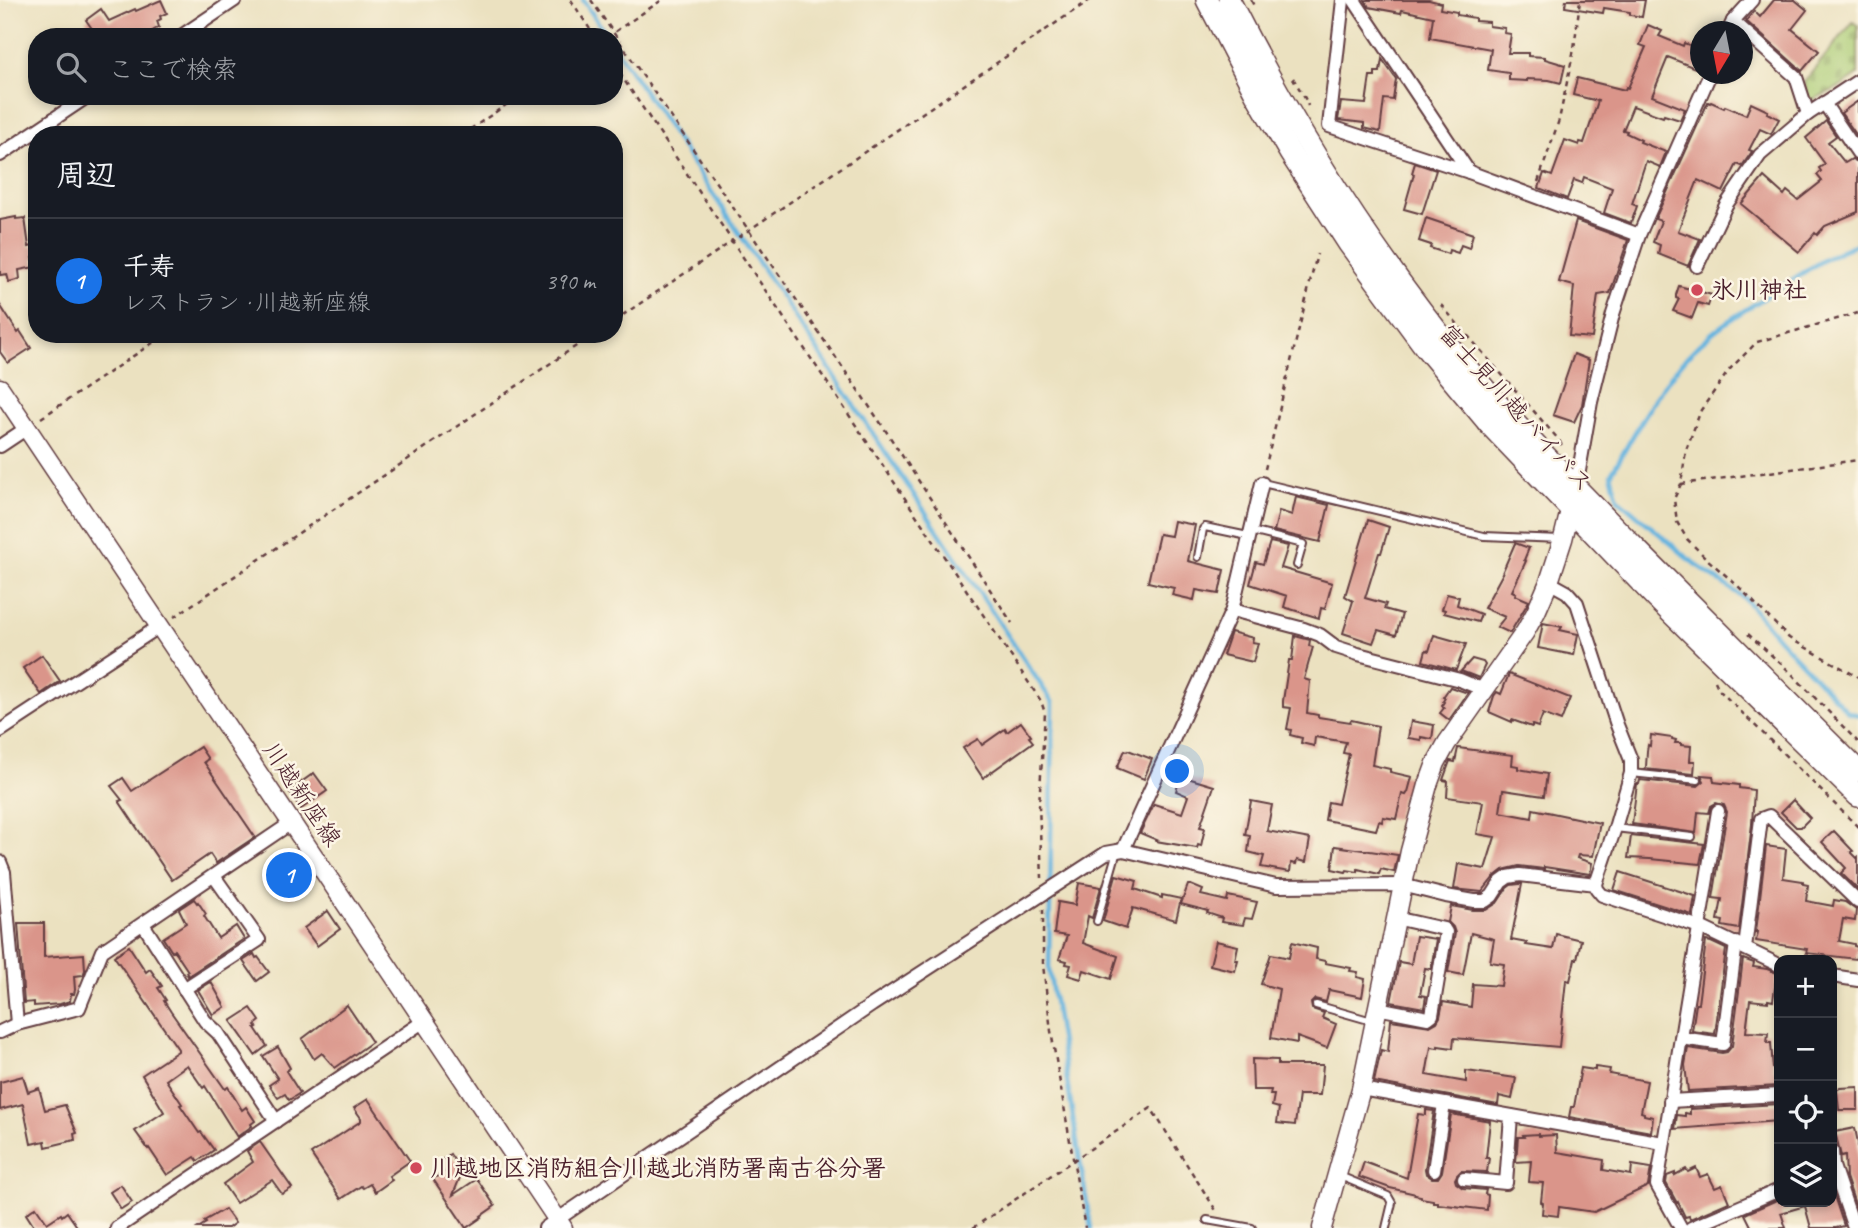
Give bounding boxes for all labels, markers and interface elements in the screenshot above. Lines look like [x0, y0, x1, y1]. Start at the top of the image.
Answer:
north arrow [1690, 21, 1753, 84]
search box [28, 28, 623, 105]
icon: search [52, 48, 90, 86]
text: ここで検索 [108, 53, 238, 86]
text: 周辺 [56, 156, 116, 194]
text: 千寿 [123, 250, 175, 283]
text: 1 [74, 267, 84, 296]
text: 390 m [546, 267, 595, 296]
place label: 氷川神社 [1711, 275, 1807, 305]
marker: 氷川神社 [1689, 282, 1705, 298]
text: レストラン · 川越新座線 [123, 288, 370, 317]
street label: 富士見川越バイパス [1433, 318, 1599, 498]
street label: 川越新座線 [256, 736, 348, 852]
your location [1160, 754, 1194, 788]
pin: 1 [266, 849, 312, 901]
map controls [1774, 955, 1837, 1207]
button: + [1774, 955, 1837, 1018]
button: − [1774, 1018, 1837, 1081]
button: locate [1774, 1081, 1837, 1144]
button: layers [1774, 1144, 1837, 1207]
place label: 川越地区消防組合川越北消防署南古谷分署 [430, 1153, 886, 1183]
marker: 川越地区消防組合川越北消防署南古谷分署 [408, 1160, 424, 1176]

